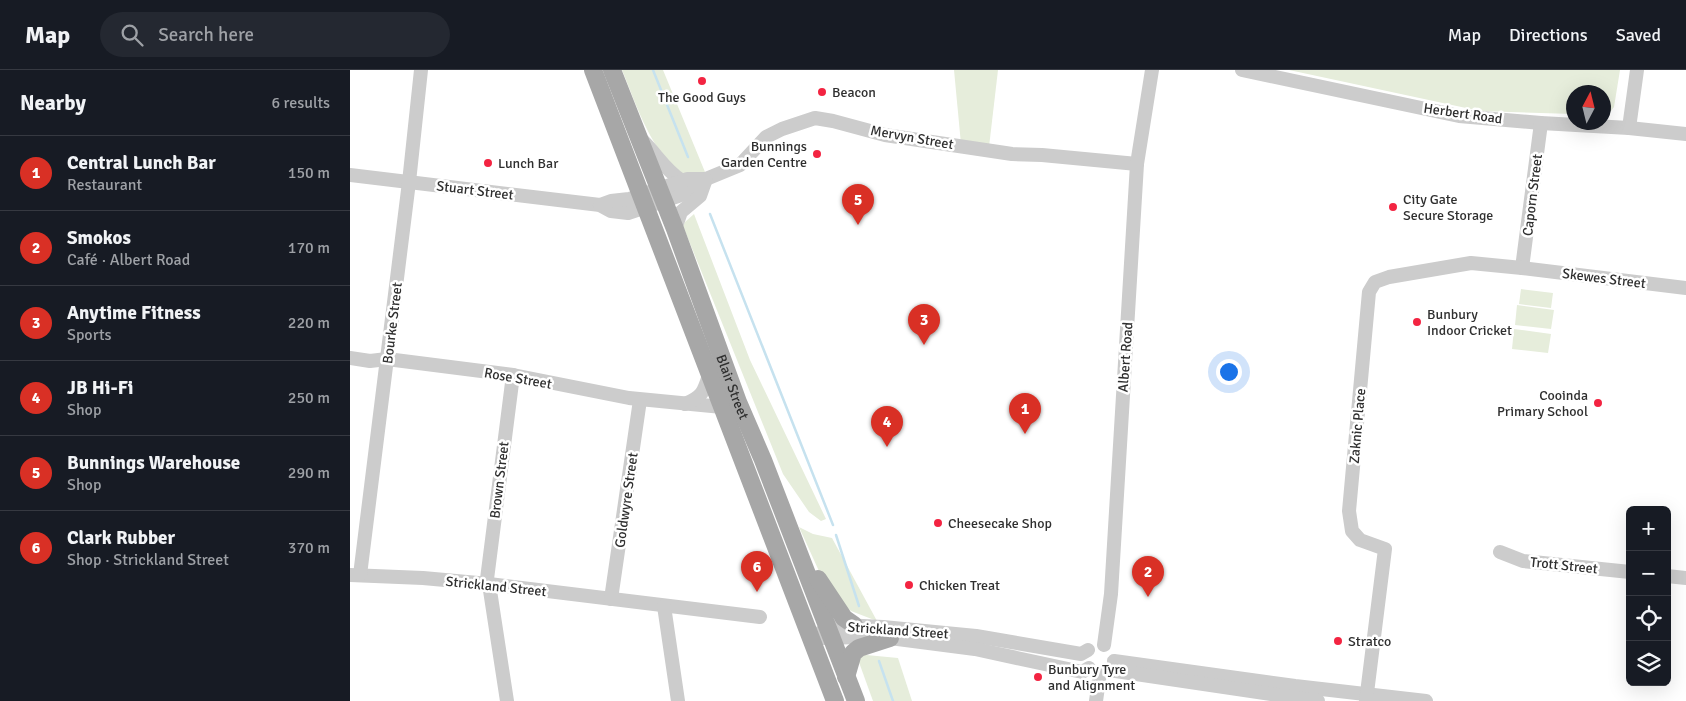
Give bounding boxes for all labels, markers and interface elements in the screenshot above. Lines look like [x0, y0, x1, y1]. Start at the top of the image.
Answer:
search box [100, 12, 450, 57]
text: Map [25, 20, 70, 50]
icon: search [118, 21, 146, 49]
text: Search here [158, 23, 254, 47]
text: Map [1448, 24, 1481, 46]
text: Directions [1509, 24, 1588, 46]
text: Saved [1616, 24, 1661, 46]
marker: The Good Guys [696, 75, 708, 87]
place label: Beacon [832, 84, 876, 101]
north arrow [1566, 85, 1611, 130]
marker: Beacon [816, 86, 828, 98]
place label: The Good Guys [658, 89, 746, 106]
text: Nearby [20, 90, 86, 116]
text: 6 results [271, 93, 330, 113]
street label: Herbert Road [1422, 100, 1503, 127]
street label: Mervyn Street [869, 122, 955, 153]
place label: Bunnings Garden Centre [721, 138, 807, 171]
marker: Bunnings Garden Centre [811, 148, 823, 160]
text: Central Lunch Bar [67, 151, 216, 175]
street label: Caporn Street [1519, 153, 1546, 237]
place label: Lunch Bar [498, 155, 559, 172]
marker: Lunch Bar [482, 157, 494, 169]
text: 1 [32, 163, 40, 183]
text: 150 m [288, 163, 330, 183]
text: Restaurant [67, 175, 142, 195]
street label: Stuart Street [436, 177, 514, 204]
pin: 5 [842, 184, 874, 225]
place label: City Gate Secure Storage [1403, 191, 1493, 224]
marker: City Gate Secure Storage [1387, 201, 1399, 213]
text: Smokos [67, 226, 131, 250]
text: 2 [32, 238, 40, 258]
text: 170 m [288, 238, 330, 258]
text: Café · Albert Road [67, 250, 190, 270]
street label: Skewes Street [1561, 265, 1647, 292]
street label: Bourke Street [379, 281, 406, 365]
text: Anytime Fitness [67, 301, 201, 325]
pin: 3 [908, 304, 940, 345]
place label: Bunbury Indoor Cricket [1427, 306, 1512, 339]
text: 3 [32, 313, 40, 333]
text: 220 m [288, 313, 330, 333]
marker: Bunbury Indoor Cricket [1411, 316, 1423, 328]
street label: Albert Road [1115, 321, 1136, 393]
text: Sports [67, 325, 112, 345]
street label: Blair Street [712, 352, 753, 422]
your location [1216, 359, 1242, 385]
street label: Rose Street [483, 364, 553, 393]
text: JB Hi-Fi [67, 376, 133, 400]
place label: Cooinda Primary School [1497, 387, 1588, 420]
text: 4 [32, 388, 40, 408]
text: 250 m [288, 388, 330, 408]
street label: Zaknic Place [1346, 388, 1369, 464]
pin: 1 [1009, 393, 1041, 434]
marker: Cooinda Primary School [1592, 397, 1604, 409]
text: Shop [67, 400, 101, 420]
pin: 4 [871, 406, 903, 447]
street label: Brown Street [486, 440, 513, 520]
text: Bunnings Warehouse [67, 451, 240, 475]
street label: Goldwyre Street [611, 451, 642, 549]
text: 5 [32, 463, 40, 483]
text: 290 m [288, 463, 330, 483]
text: Shop [67, 475, 101, 495]
map controls [1626, 506, 1671, 686]
button: + [1626, 506, 1671, 551]
place label: Cheesecake Shop [948, 515, 1052, 532]
marker: Cheesecake Shop [932, 517, 944, 529]
text: Clark Rubber [67, 526, 175, 550]
text: 6 [32, 538, 40, 558]
text: 370 m [288, 538, 330, 558]
text: Shop · Strickland Street [67, 550, 229, 570]
pin: 6 [741, 551, 773, 592]
button: − [1626, 551, 1671, 596]
street label: Trott Street [1529, 554, 1599, 577]
pin: 2 [1132, 556, 1164, 597]
street label: Strickland Street [445, 573, 547, 600]
place label: Chicken Treat [919, 577, 1000, 594]
marker: Chicken Treat [903, 579, 915, 591]
button: locate [1626, 596, 1671, 641]
street label: Strickland Street [847, 618, 949, 643]
place label: Stratco [1348, 633, 1391, 650]
marker: Stratco [1332, 635, 1344, 647]
button: layers [1626, 641, 1671, 686]
place label: Bunbury Tyre and Alignment [1048, 661, 1135, 694]
marker: Bunbury Tyre and Alignment [1032, 671, 1044, 683]

